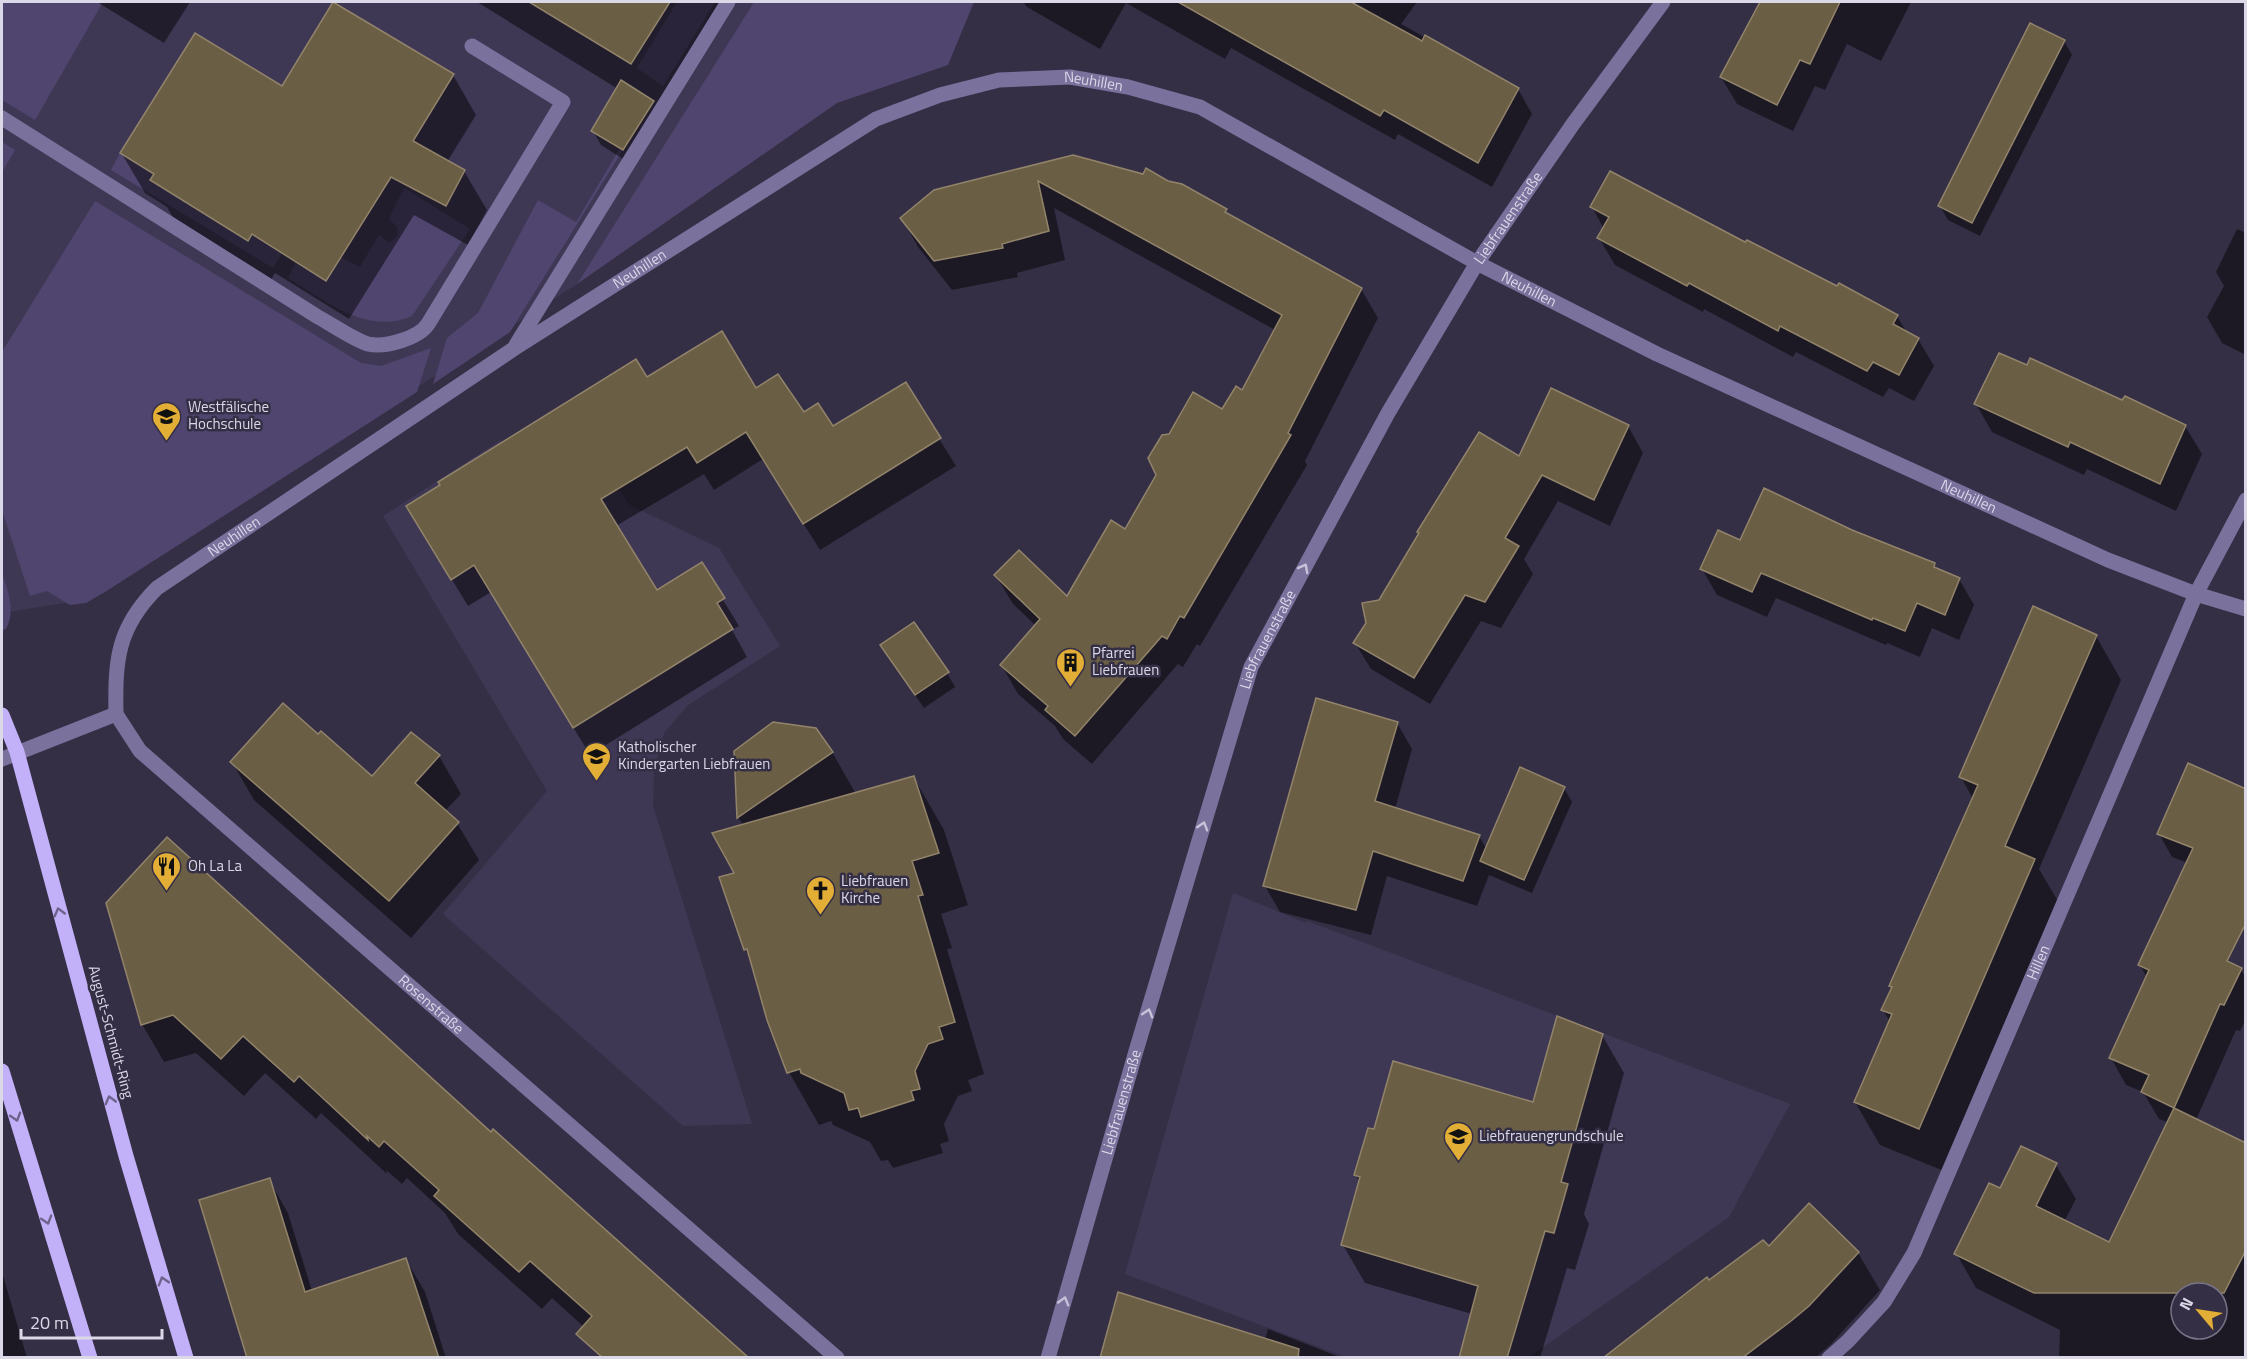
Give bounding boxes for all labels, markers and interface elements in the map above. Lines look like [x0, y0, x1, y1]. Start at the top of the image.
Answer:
street label: Neuhillen [1063, 65, 1125, 97]
street label: Liebfrauenstraße [1467, 167, 1548, 269]
street label: Neuhillen [608, 243, 671, 294]
street label: Neuhillen [1497, 265, 1561, 313]
place label: Westfälische Hochschule [188, 395, 269, 435]
school or university icon: Westfälische Hochschule [151, 400, 183, 442]
street label: Neuhillen [1937, 473, 2001, 519]
street label: Neuhillen [202, 510, 265, 562]
one-way arrow [1297, 563, 1309, 574]
street label: Liebfrauenstraße [1233, 586, 1302, 692]
place label: Pfarrei Liebfrauen [1092, 641, 1159, 681]
building icon: Pfarrei Liebfrauen [1055, 646, 1087, 688]
place label: Katholischer Kindergarten Liebfrauen [618, 735, 770, 775]
school or university icon: Katholischer Kindergarten Liebfrauen [581, 740, 613, 782]
one-way arrow [1196, 821, 1209, 832]
restaurant icon: Oh La La [151, 850, 183, 892]
place label: Oh La La [188, 854, 242, 877]
place label: Liebfrauen Kirche [841, 869, 908, 909]
church icon: Liebfrauen Kirche [804, 874, 836, 916]
one-way arrow [54, 907, 67, 917]
street label: Hillen [2020, 941, 2056, 983]
street label: August-Schmidt-Ring [83, 963, 140, 1101]
street label: Rosenstraße [393, 969, 469, 1039]
one-way arrow [1141, 1008, 1153, 1019]
street label: Liebfrauenstraße [1095, 1047, 1147, 1157]
one-way arrow [105, 1095, 118, 1105]
one-way arrow [9, 1111, 21, 1122]
school or university icon: Liebfrauengrundschule [1442, 1120, 1474, 1162]
place label: Liebfrauengrundschule [1479, 1124, 1624, 1147]
one-way arrow [40, 1214, 52, 1225]
one-way arrow [158, 1276, 170, 1287]
north arrow [2169, 1281, 2229, 1341]
text: N [2173, 1293, 2199, 1314]
one-way arrow [1057, 1296, 1069, 1307]
scale bar [21, 1302, 162, 1340]
text: 20 m [30, 1309, 69, 1336]

